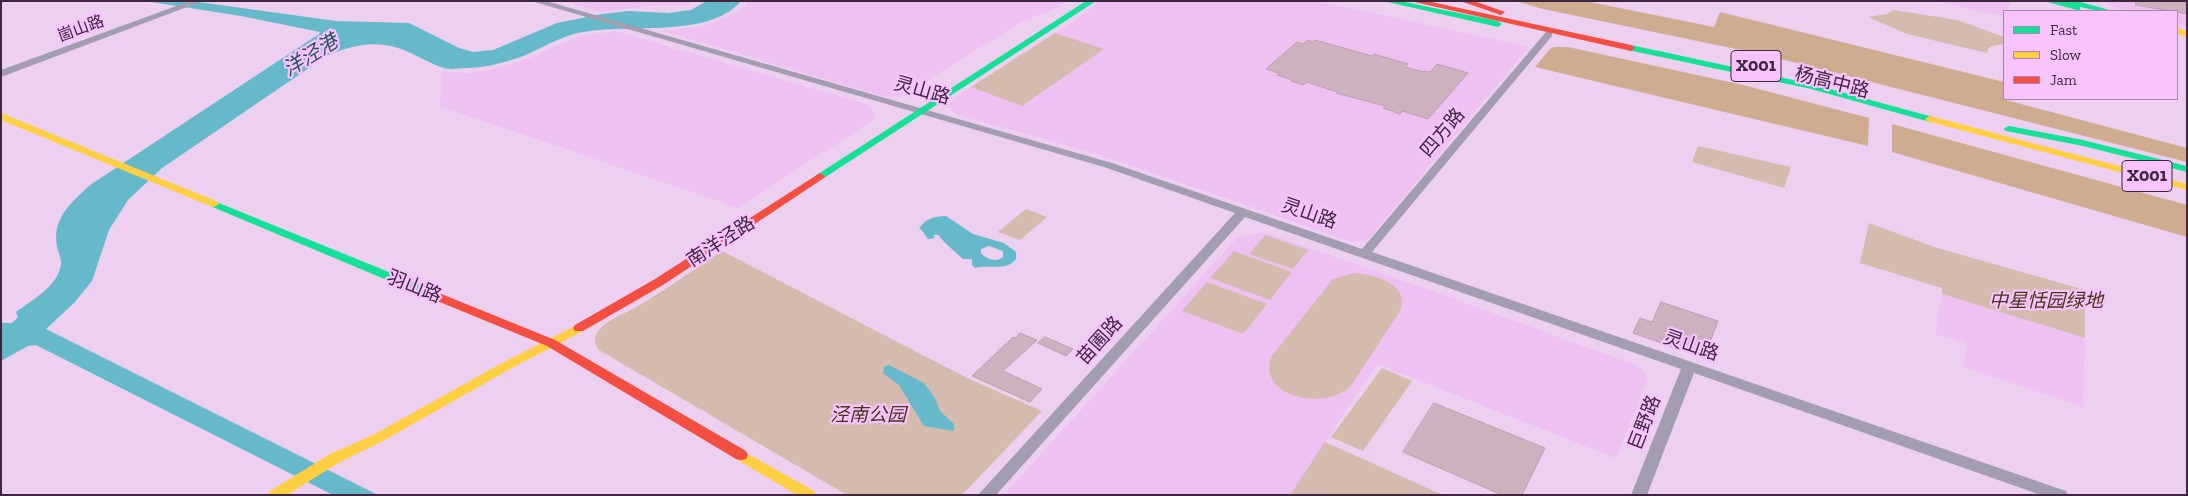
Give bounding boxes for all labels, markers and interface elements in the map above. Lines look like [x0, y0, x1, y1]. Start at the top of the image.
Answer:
legend [2003, 10, 2178, 100]
street label: 崮山路 [55, 12, 107, 46]
text: Fast [2050, 21, 2078, 39]
water label: 洋泾港 [279, 30, 343, 82]
text: Slow [2050, 46, 2081, 64]
road number: X001 [1731, 50, 1781, 82]
street label: 杨高中路 [1792, 63, 1872, 103]
text: Jam [2050, 71, 2077, 89]
street label: 灵山路 [891, 72, 953, 110]
street label: 四方路 [1416, 104, 1470, 162]
road number: X001 [2122, 160, 2172, 192]
street label: 灵山路 [1278, 194, 1340, 234]
street label: 南洋泾路 [683, 212, 759, 272]
street label: 羽山路 [383, 266, 445, 308]
park label: 中星恬园绿地 [1989, 291, 2103, 313]
street label: 苗圃路 [1072, 312, 1128, 370]
street label: 灵山路 [1660, 326, 1722, 366]
street label: 巨野路 [1624, 392, 1666, 454]
park label: 泾南公园 [830, 405, 906, 427]

